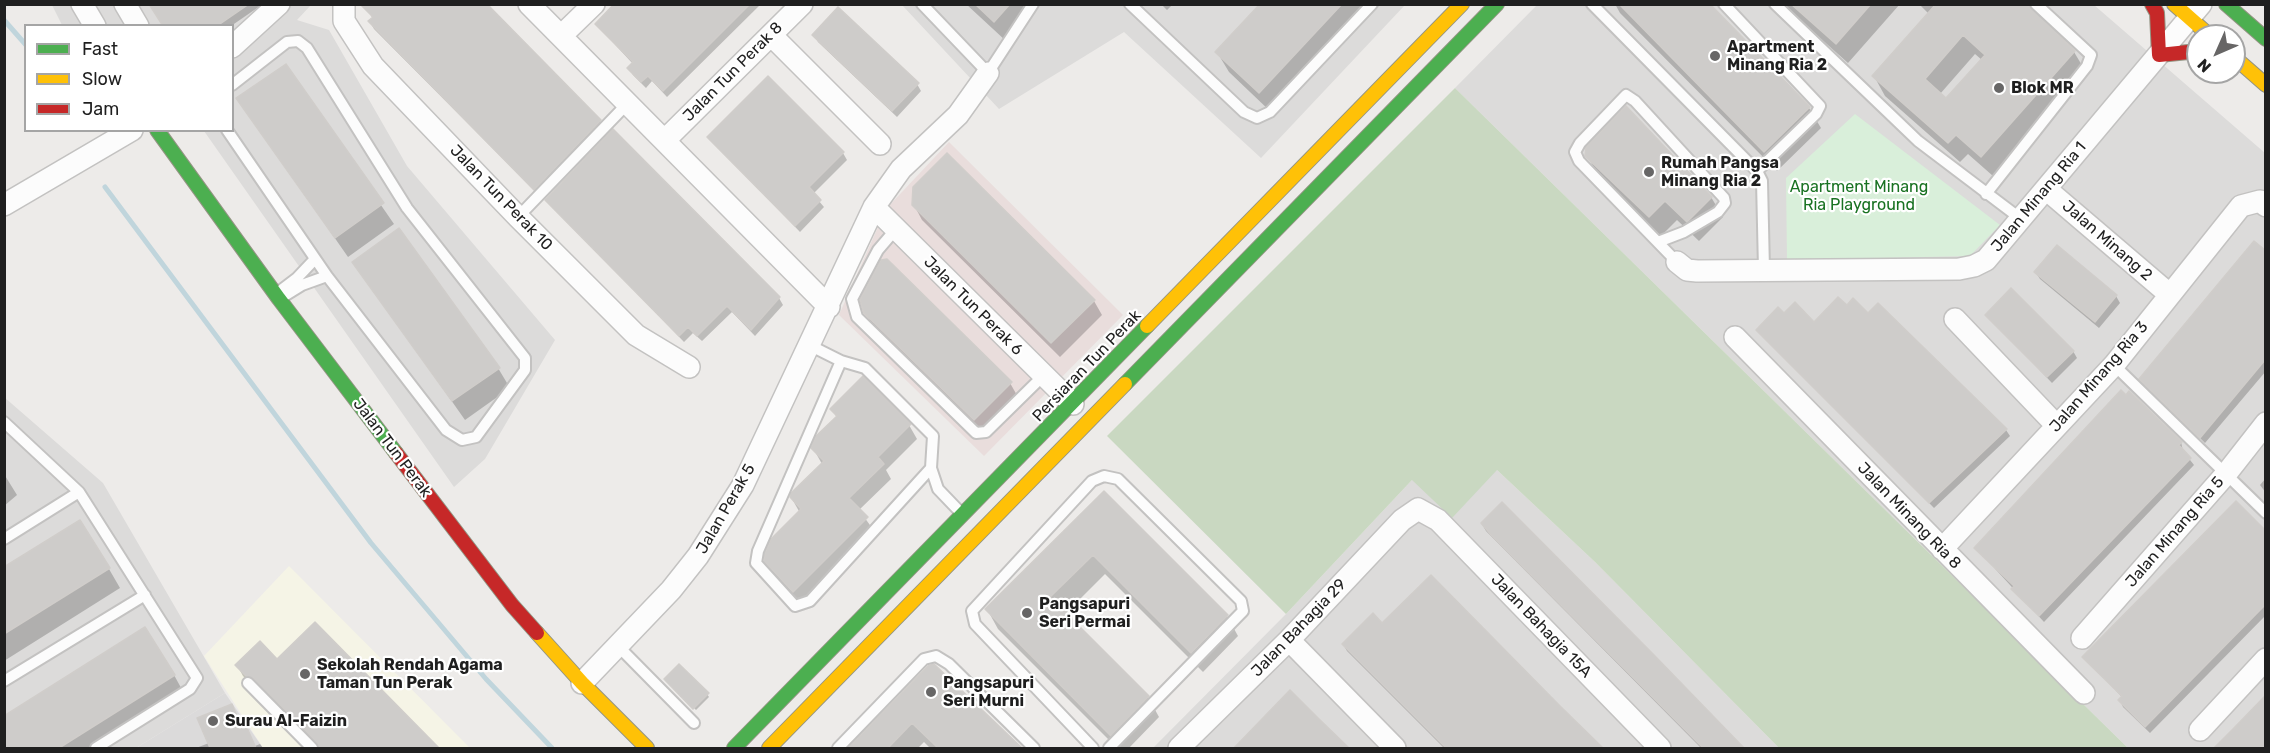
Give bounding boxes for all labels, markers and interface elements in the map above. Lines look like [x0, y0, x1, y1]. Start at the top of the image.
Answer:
street label: Jalan Tun Perak 8 [679, 18, 787, 126]
legend [24, 24, 234, 132]
north arrow [2186, 24, 2246, 84]
place label: Apartment Minang Ria 2 [1727, 37, 1827, 75]
text: Fast [82, 38, 118, 60]
marker: Apartment Minang Ria 2 [1708, 49, 1722, 63]
text: N [2194, 55, 2215, 76]
text: Slow [82, 68, 122, 90]
place label: Blok MR [2011, 78, 2074, 98]
marker: Blok MR [1992, 81, 2006, 95]
text: Jam [82, 98, 119, 120]
street label: Jalan Minang Ria 1 [1987, 138, 2091, 256]
street label: Jalan Tun Perak 10 [446, 141, 556, 255]
place label: Rumah Pangsa Minang Ria 2 [1661, 153, 1779, 191]
marker: Rumah Pangsa Minang Ria 2 [1642, 165, 1656, 179]
park label: Apartment Minang Ria Playground [1790, 177, 1928, 215]
street label: Jalan Minang 2 [2058, 197, 2156, 285]
street label: Jalan Tun Perak 6 [919, 252, 1027, 360]
street label: Persiaran Tun Perak [1029, 306, 1145, 426]
street label: Jalan Minang Ria 3 [2046, 318, 2152, 436]
street label: Jalan Tun Perak [349, 395, 435, 501]
street label: Jalan Minang Ria 8 [1853, 459, 1965, 573]
street label: Jalan Perak 5 [692, 461, 760, 557]
street label: Jalan Minang Ria 5 [2122, 473, 2228, 591]
street label: Jalan Bahagia 15A [1487, 570, 1595, 682]
street label: Jalan Bahagia 29 [1247, 575, 1351, 681]
place label: Pangsapuri Seri Permai [1039, 594, 1131, 632]
marker: Pangsapuri Seri Permai [1020, 606, 1034, 620]
place label: Sekolah Rendah Agama Taman Tun Perak [317, 655, 503, 693]
marker: Sekolah Rendah Agama Taman Tun Perak [298, 667, 312, 681]
place label: Pangsapuri Seri Murni [943, 673, 1034, 711]
marker: Pangsapuri Seri Murni [924, 685, 938, 699]
place label: Surau Al-Faizin [225, 711, 347, 731]
marker: Surau Al-Faizin [206, 714, 220, 728]

